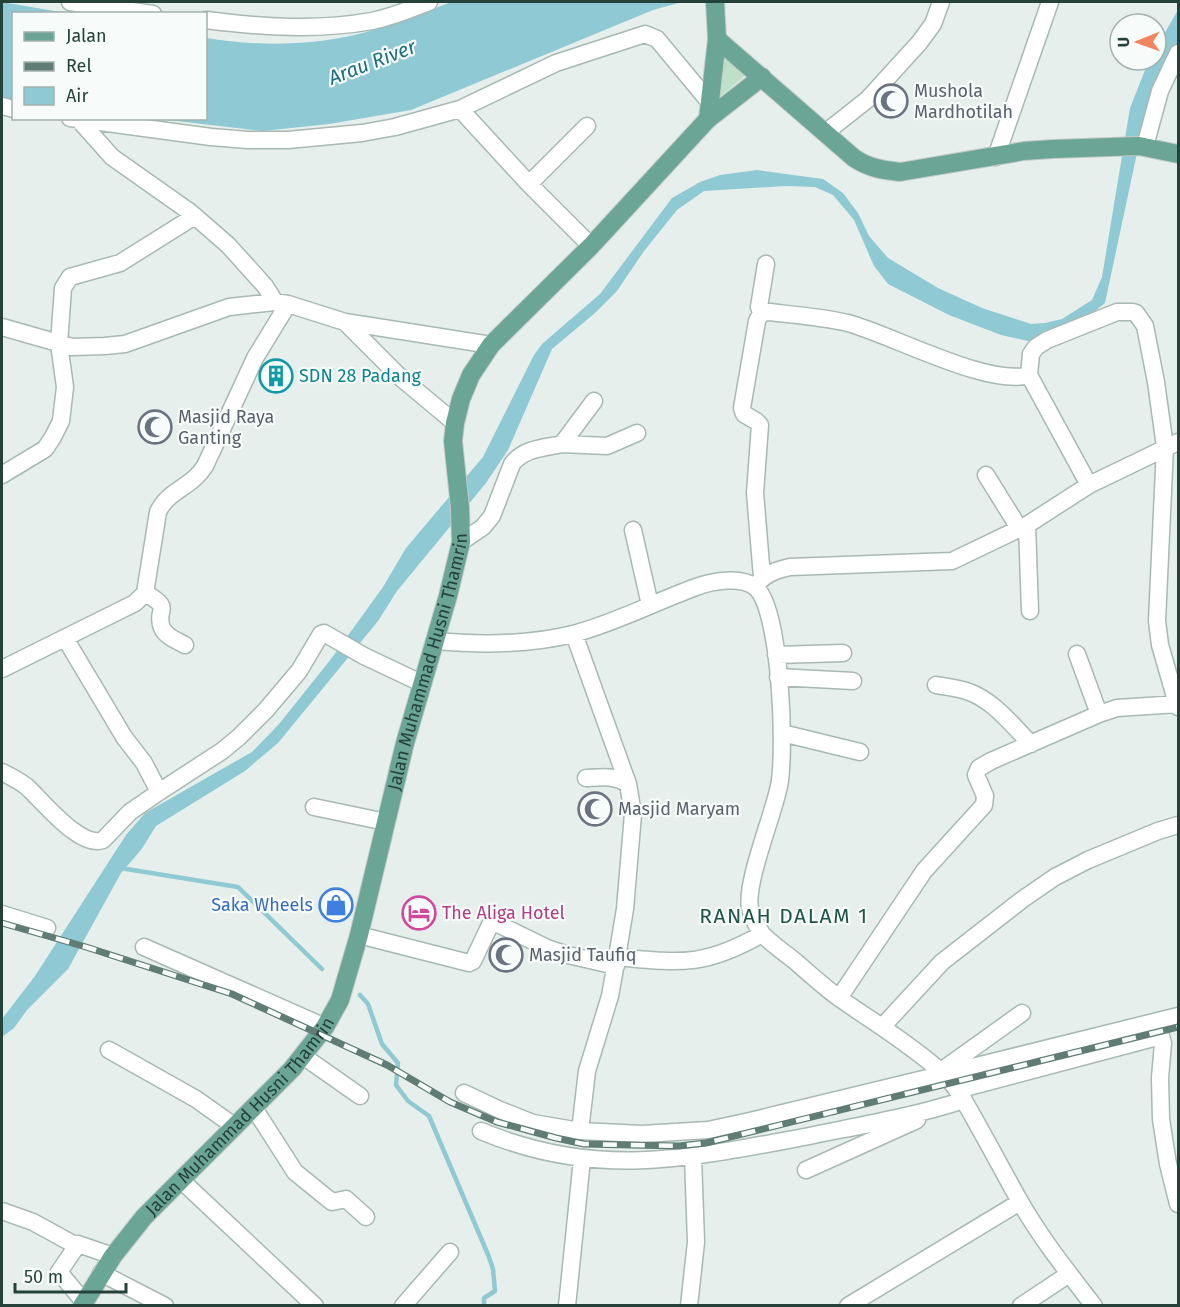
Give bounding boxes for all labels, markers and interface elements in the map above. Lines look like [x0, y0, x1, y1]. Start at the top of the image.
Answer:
legend [12, 12, 207, 120]
north arrow [1108, 12, 1168, 72]
text: Jalan [66, 25, 107, 47]
water label: Arau River [324, 34, 420, 90]
text: U [1114, 37, 1133, 48]
text: Rel [66, 55, 92, 77]
place label: Mushola Mardhotilah [914, 80, 1013, 123]
mosque icon: Mushola Mardhotilah [873, 83, 909, 119]
text: Air [66, 85, 88, 107]
building icon: SDN 28 Padang [258, 358, 294, 394]
place label: SDN 28 Padang [299, 365, 421, 387]
place label: Masjid Raya Ganting [178, 406, 274, 449]
mosque icon: Masjid Raya Ganting [137, 409, 173, 445]
street label: Jalan Muhammad Husni Thamrin [383, 533, 472, 793]
mosque icon: Masjid Maryam [577, 791, 613, 827]
place label: Masjid Maryam [618, 798, 740, 820]
shop icon: Saka Wheels [318, 887, 354, 923]
place label: Saka Wheels [211, 894, 313, 916]
hotel icon: The Aliga Hotel [401, 895, 437, 931]
place label: The Aliga Hotel [442, 902, 565, 924]
district label: RANAH DALAM 1 [699, 903, 869, 929]
mosque icon: Masjid Taufiq [488, 937, 524, 973]
place label: Masjid Taufiq [529, 944, 636, 966]
street label: Jalan Muhammad Husni Thamrin [141, 1013, 339, 1220]
scale bar [15, 1256, 126, 1294]
text: 50 m [24, 1266, 63, 1288]

